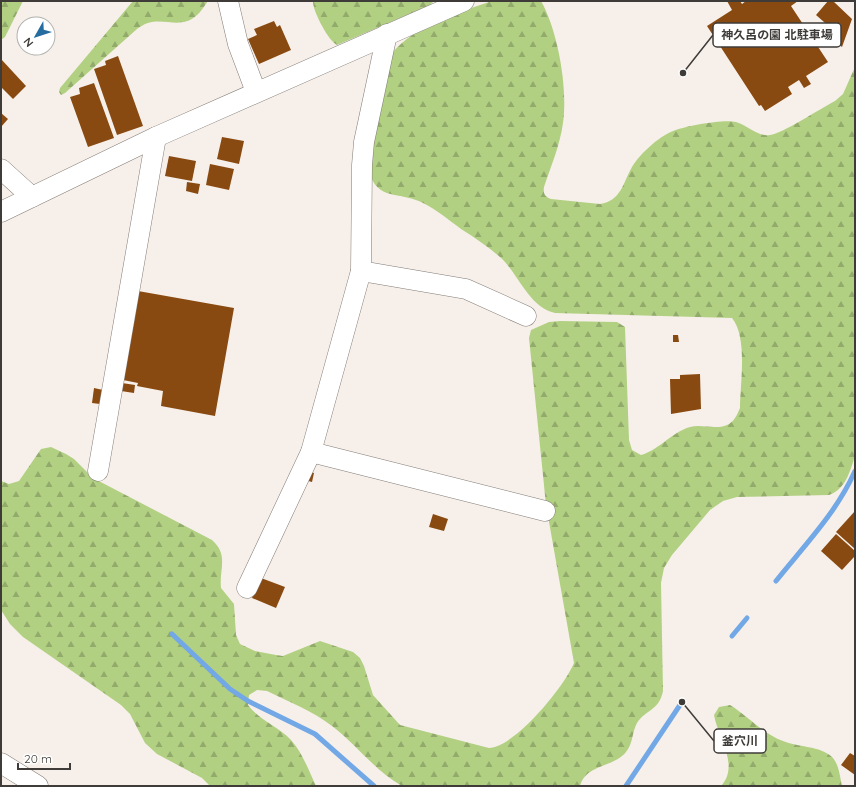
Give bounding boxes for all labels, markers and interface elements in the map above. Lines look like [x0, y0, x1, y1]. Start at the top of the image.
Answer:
north arrow [16, 16, 56, 56]
callout: 神久呂の園 北駐車場 [713, 23, 841, 47]
text: 神久呂の園 北駐車場 [721, 27, 833, 42]
text: N [20, 35, 36, 50]
callout: 釜穴川 [714, 729, 766, 753]
text: 釜穴川 [722, 733, 758, 748]
scale bar [18, 745, 70, 771]
text: 20 m [24, 751, 52, 766]

